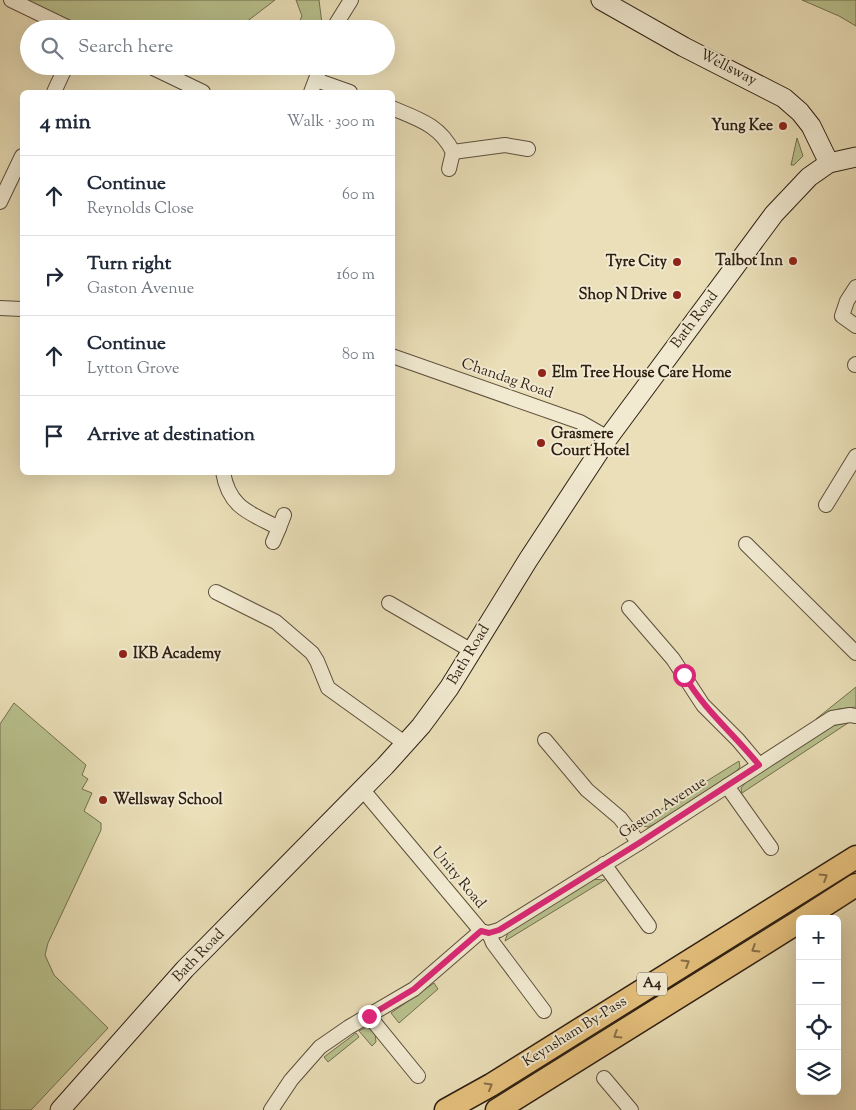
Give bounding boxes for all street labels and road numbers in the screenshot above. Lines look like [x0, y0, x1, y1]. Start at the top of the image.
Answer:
street label: Wellsway [696, 45, 761, 92]
street label: Bath Road [666, 286, 724, 353]
street label: Chandag Road [458, 353, 556, 405]
street label: Bath Road [443, 620, 496, 689]
street label: Gaston Avenue [615, 772, 711, 844]
street label: Unity Road [426, 843, 490, 914]
street label: Bath Road [168, 924, 230, 987]
road number: A4 [637, 972, 667, 996]
street label: Keynsham By-Pass [519, 991, 631, 1072]

